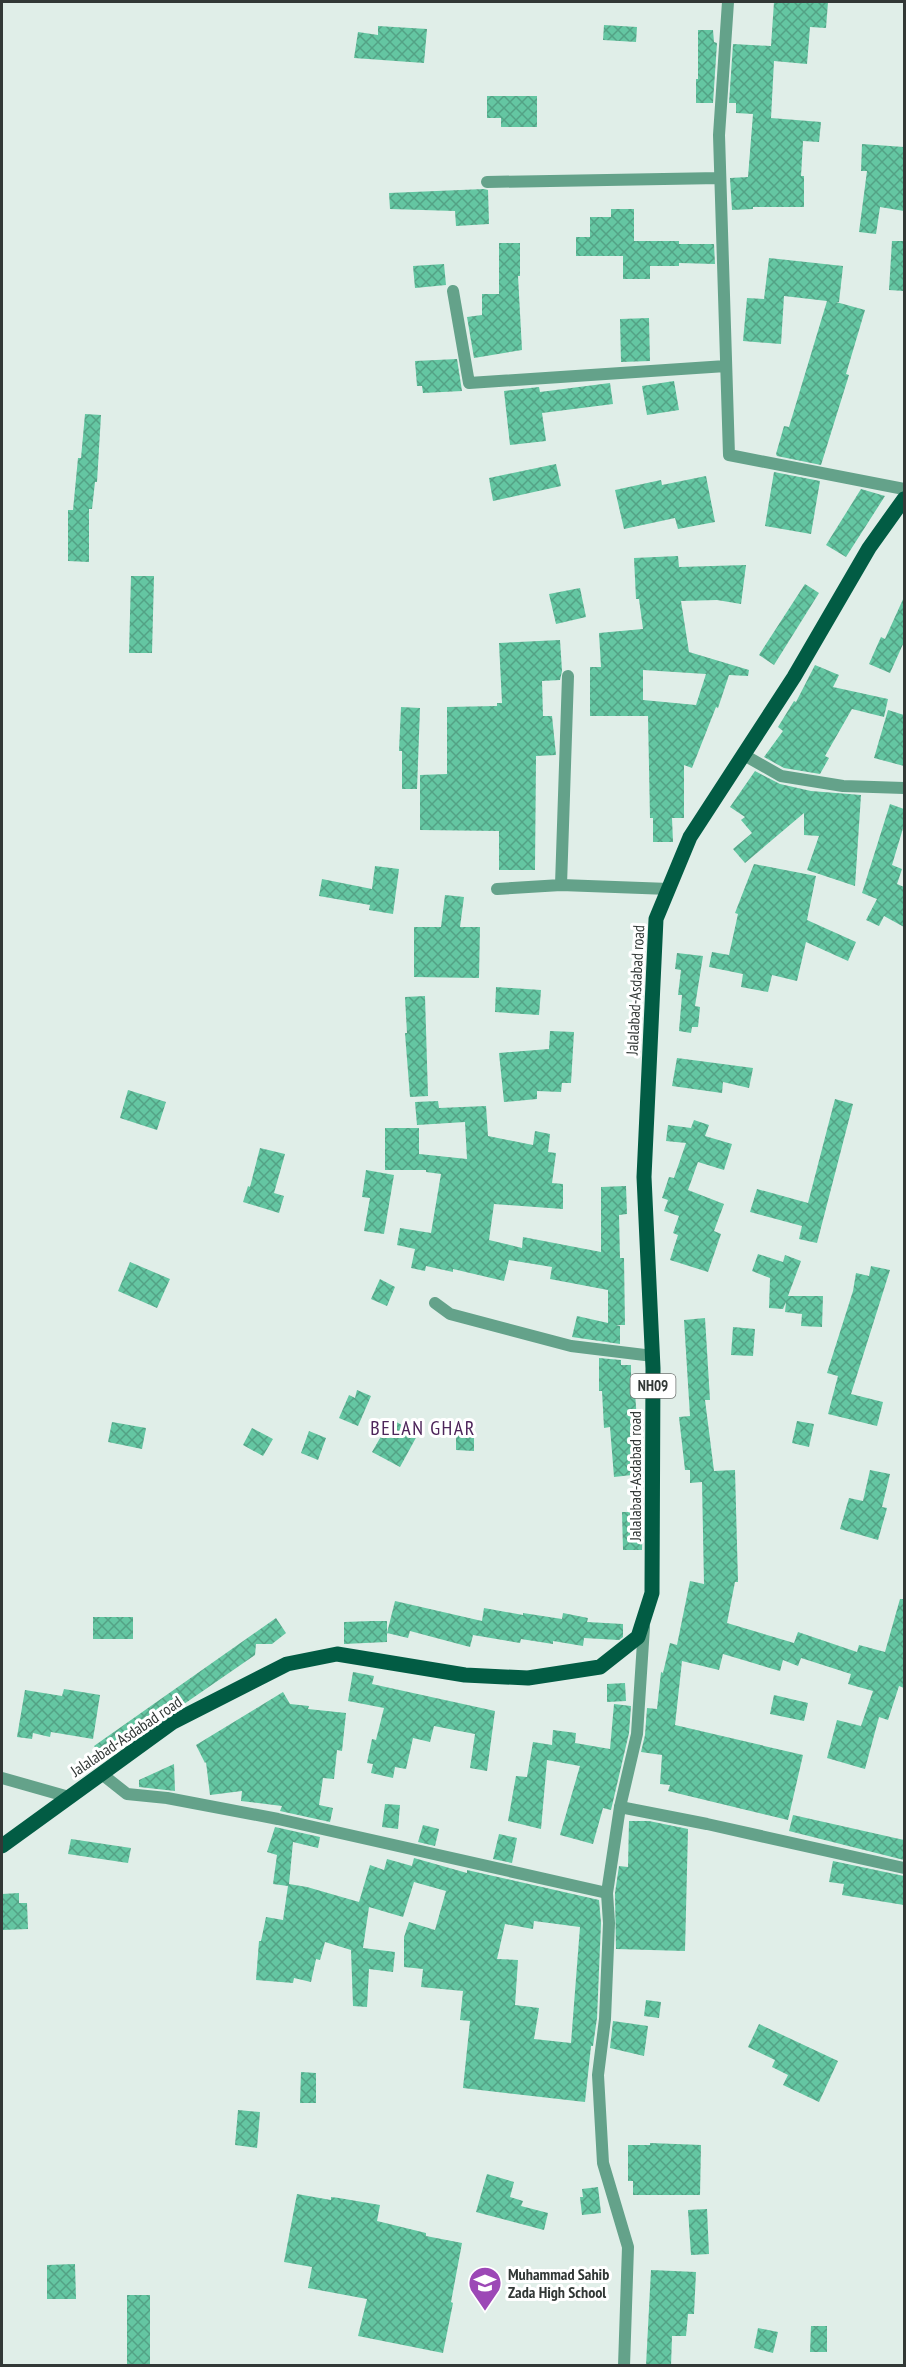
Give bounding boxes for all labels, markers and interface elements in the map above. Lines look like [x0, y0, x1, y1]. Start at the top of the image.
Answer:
street label: Jalalabad-Asdabad road [622, 925, 648, 1056]
road number: NH09 [630, 1374, 676, 1398]
street label: Jalalabad-Asdabad road [625, 1411, 645, 1542]
district label: BELAN GHAR [370, 1415, 476, 1441]
street label: Jalalabad-Asdabad road [66, 1691, 186, 1781]
place label: Muhammad Sahib Zada High School [508, 2264, 609, 2302]
school or university icon: Muhammad Sahib Zada High School [467, 2265, 503, 2312]

